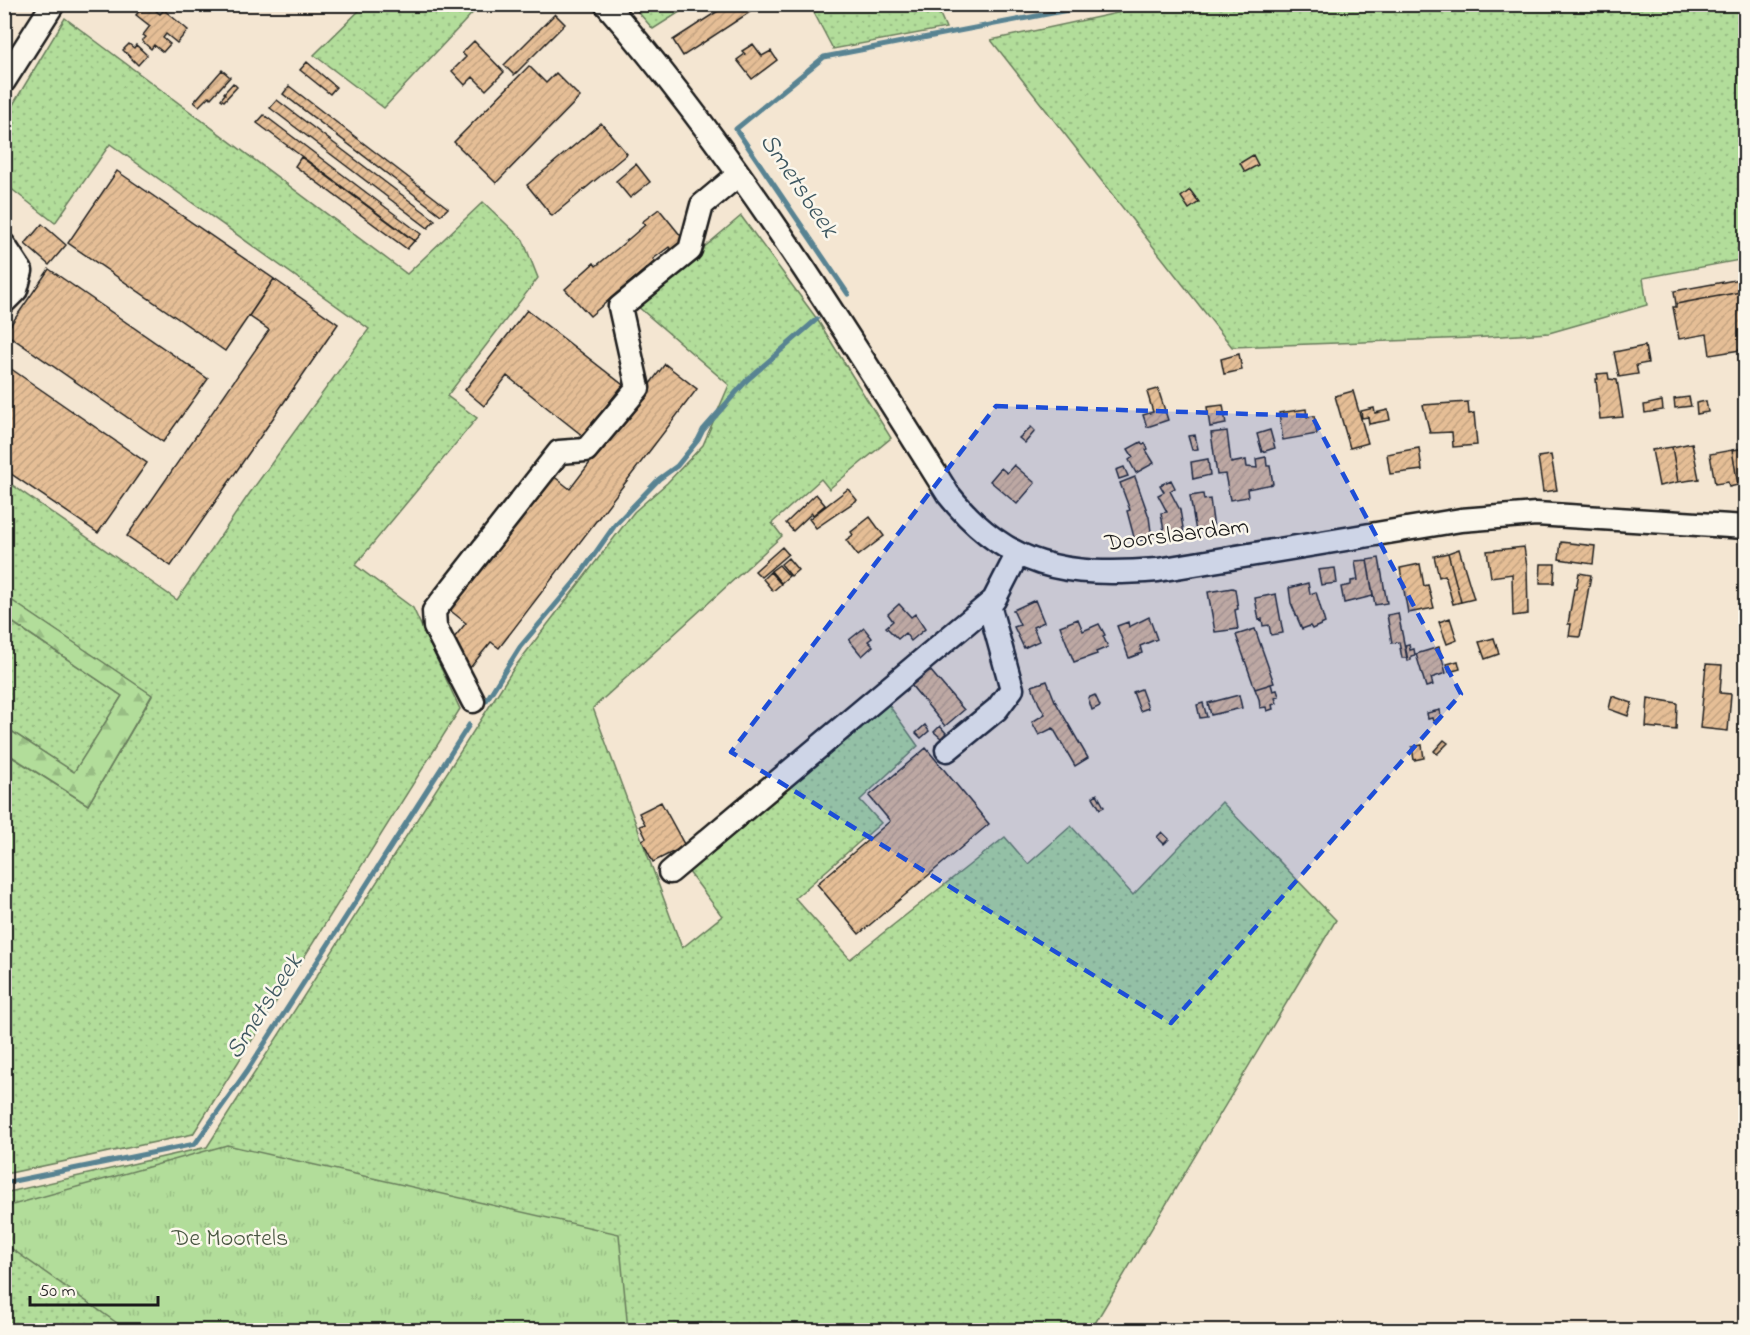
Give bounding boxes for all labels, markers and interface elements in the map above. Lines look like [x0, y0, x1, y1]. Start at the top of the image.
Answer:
water label: Smetsbeek [749, 126, 848, 247]
street label: Doorslaardam [1102, 510, 1251, 562]
water label: Smetsbeek [217, 945, 314, 1067]
park label: De Moortels [171, 1222, 288, 1257]
scale bar [30, 1269, 158, 1307]
text: 50 m [39, 1279, 76, 1305]

